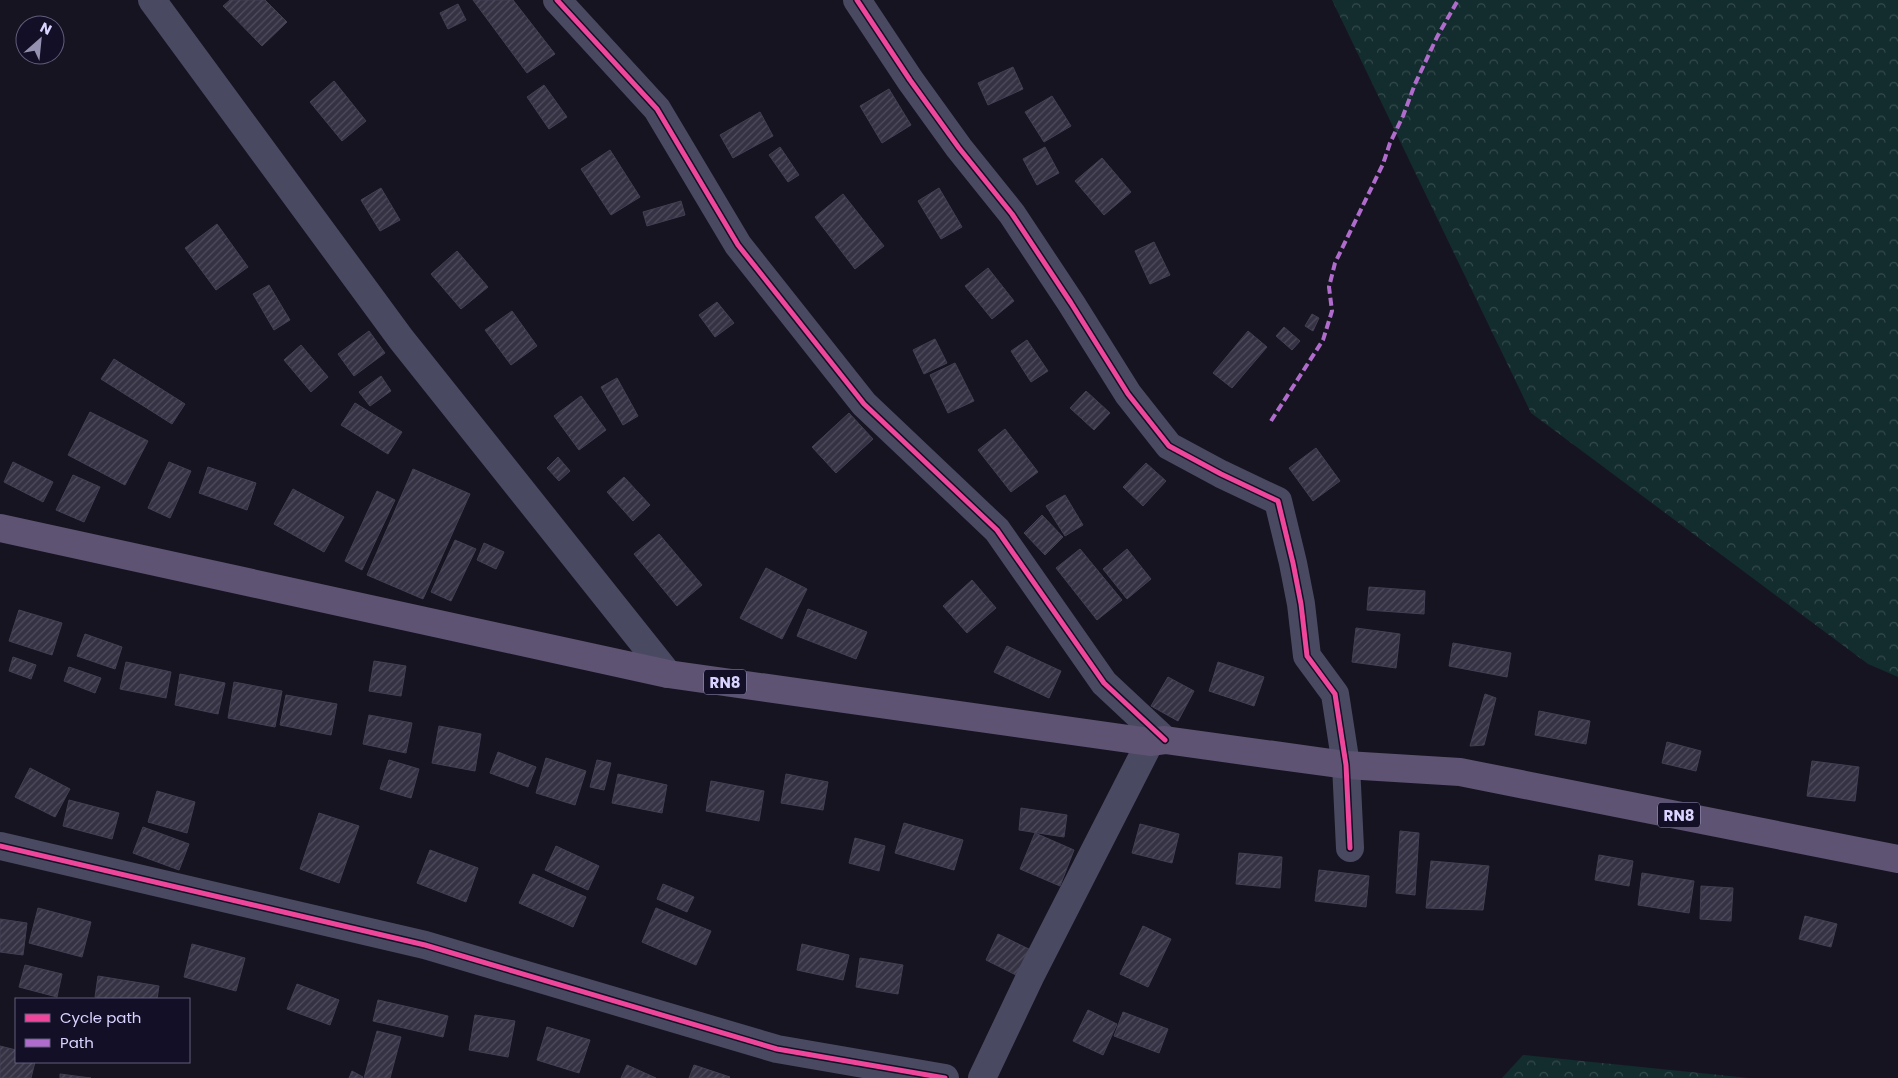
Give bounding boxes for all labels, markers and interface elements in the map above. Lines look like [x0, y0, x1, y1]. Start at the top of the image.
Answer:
north arrow [15, 15, 65, 65]
text: N [37, 17, 55, 40]
road number: RN8 [704, 670, 746, 694]
road number: RN8 [1658, 802, 1700, 828]
legend [15, 998, 190, 1063]
text: Cycle path [60, 1007, 141, 1028]
text: Path [60, 1032, 94, 1053]

